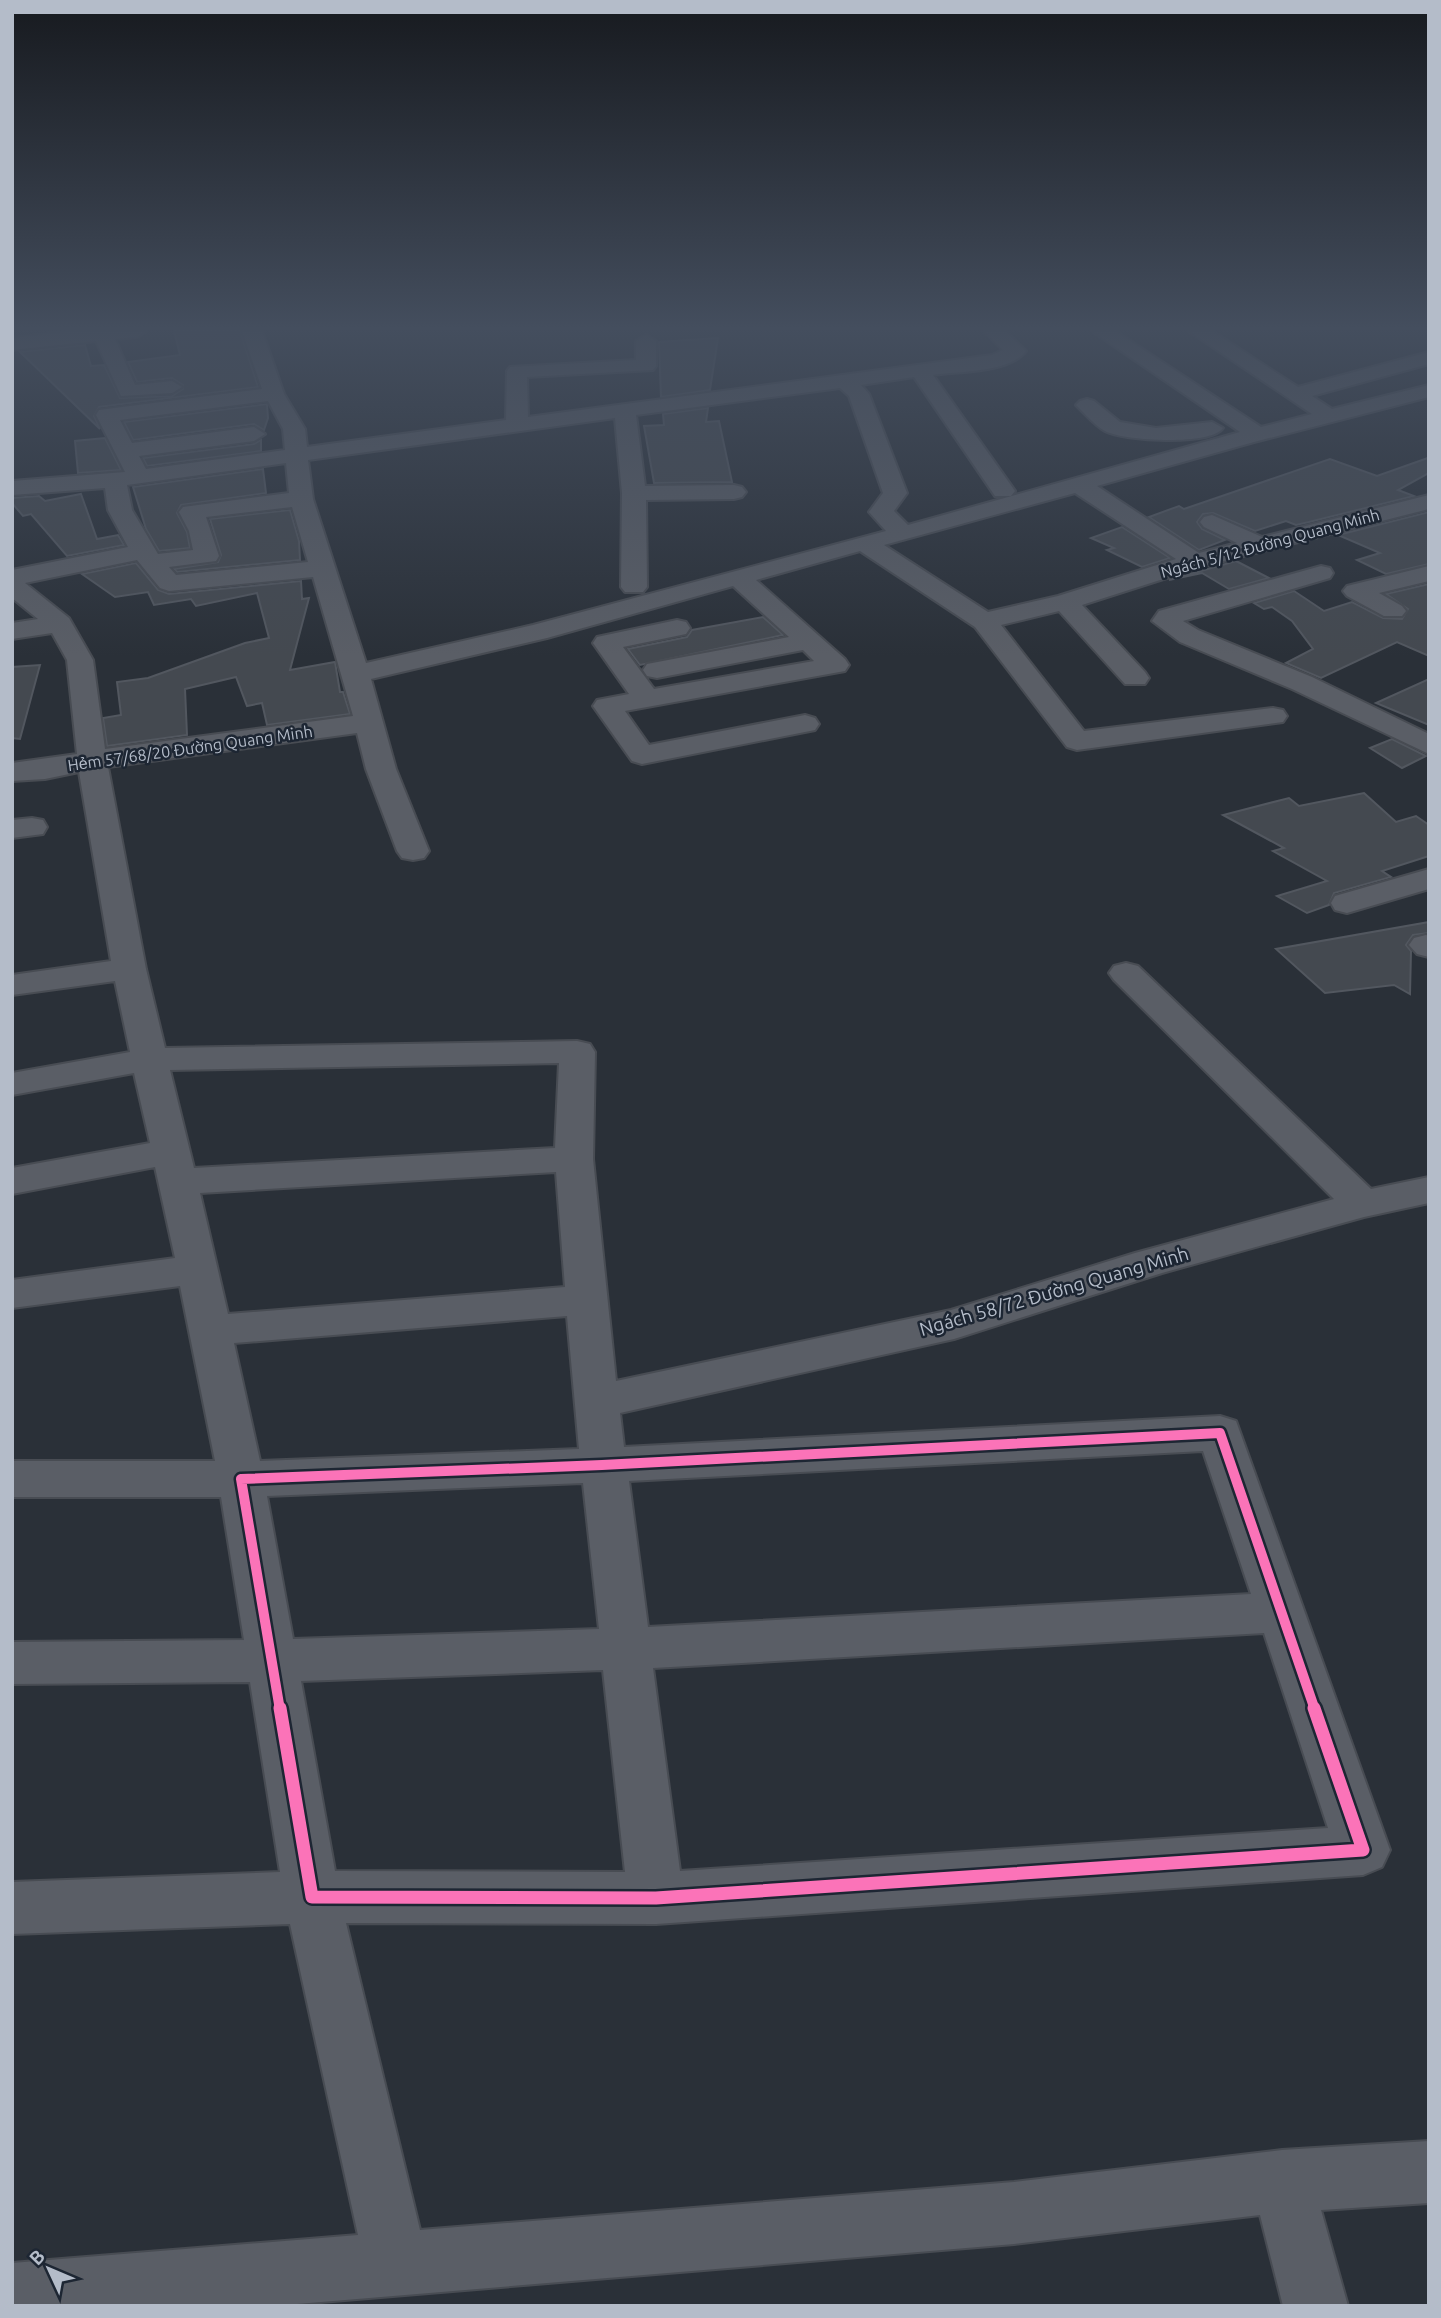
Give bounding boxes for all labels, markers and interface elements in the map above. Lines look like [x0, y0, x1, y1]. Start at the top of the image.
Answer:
street label: Ngách 5/12 Đường Quang Minh [1159, 505, 1381, 581]
street label: Hẻm 57/68/20 Đường Quang Minh [66, 722, 314, 774]
street label: Ngách 58/72 Đường Quang Minh [917, 1242, 1191, 1340]
north arrow [14, 2234, 84, 2304]
text: B [24, 2245, 49, 2269]

